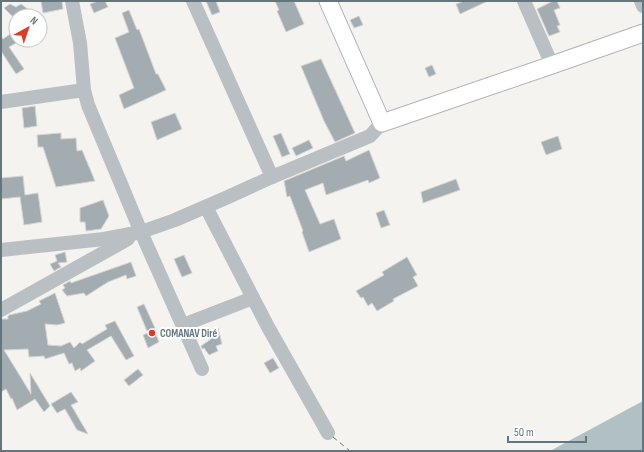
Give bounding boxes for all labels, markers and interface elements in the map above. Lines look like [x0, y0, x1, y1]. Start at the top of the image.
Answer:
north arrow [8, 8, 48, 48]
text: N [28, 14, 41, 28]
place label: COMANAV Diré [160, 327, 218, 340]
marker: COMANAV Diré [147, 328, 157, 338]
scale bar [508, 418, 586, 444]
text: 50 m [514, 425, 534, 440]

